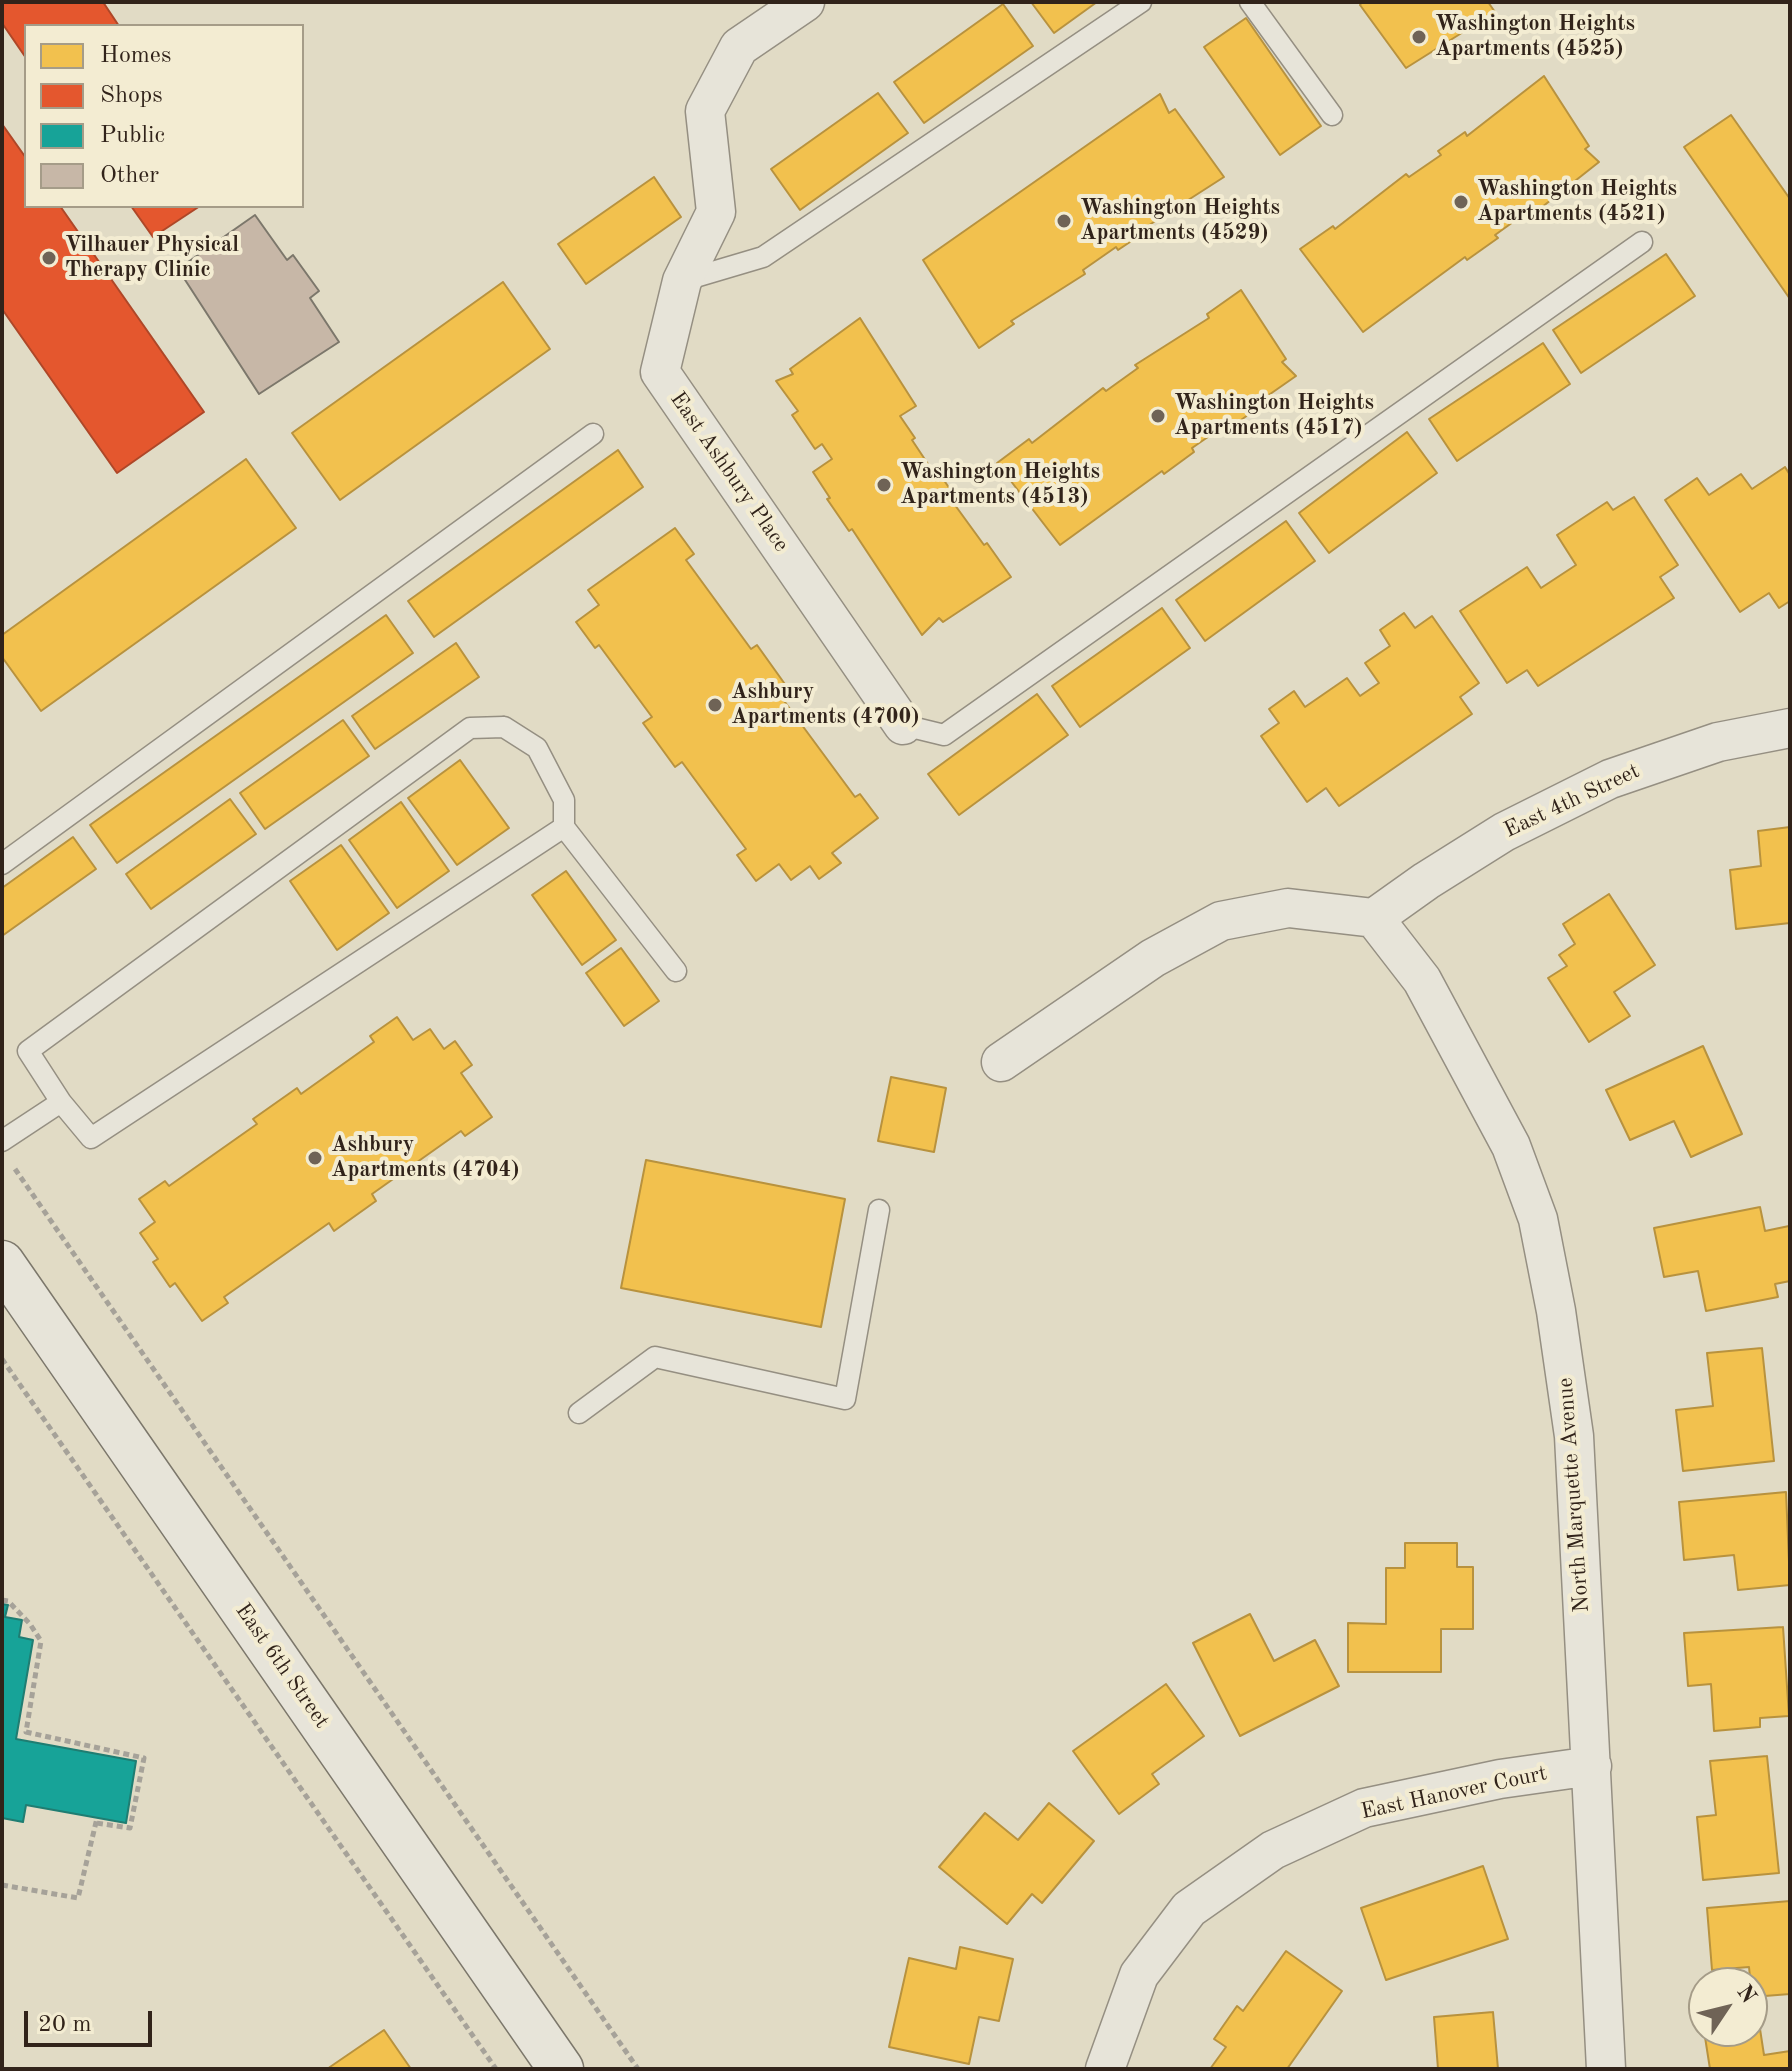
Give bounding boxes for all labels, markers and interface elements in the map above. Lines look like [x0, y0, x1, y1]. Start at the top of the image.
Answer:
place label: Washington Heights Apartments (4525) [1435, 11, 1635, 62]
legend [24, 24, 304, 208]
marker: Washington Heights Apartments (4525) [1410, 28, 1428, 46]
text: Homes [100, 44, 171, 68]
text: Shops [100, 84, 163, 108]
text: Public [100, 124, 165, 148]
text: Other [100, 164, 159, 188]
place label: Washington Heights Apartments (4521) [1477, 176, 1677, 228]
marker: Washington Heights Apartments (4521) [1452, 193, 1470, 211]
place label: Washington Heights Apartments (4529) [1080, 195, 1280, 246]
marker: Washington Heights Apartments (4529) [1055, 212, 1073, 230]
place label: Vilhauer Physical Therapy Clinic [65, 232, 239, 284]
marker: Vilhauer Physical Therapy Clinic [40, 249, 58, 267]
street label: East Ashbury Place [664, 387, 794, 557]
place label: Washington Heights Apartments (4517) [1174, 390, 1374, 442]
marker: Washington Heights Apartments (4517) [1149, 407, 1167, 425]
place label: Washington Heights Apartments (4513) [900, 459, 1100, 510]
marker: Washington Heights Apartments (4513) [875, 476, 893, 494]
place label: Ashbury Apartments (4700) [731, 679, 919, 730]
marker: Ashbury Apartments (4700) [706, 696, 724, 714]
street label: East 4th Street [1500, 758, 1644, 844]
place label: Ashbury Apartments (4704) [331, 1132, 519, 1184]
marker: Ashbury Apartments (4704) [306, 1149, 324, 1167]
street label: North Marquette Avenue [1553, 1377, 1595, 1613]
street label: East 6th Street [229, 1598, 335, 1734]
street label: East Hanover Court [1359, 1760, 1549, 1826]
north arrow [1688, 1967, 1768, 2047]
text: N [1732, 1981, 1760, 2008]
scale bar [28, 1995, 156, 2045]
text: 20 m [38, 2013, 92, 2037]

